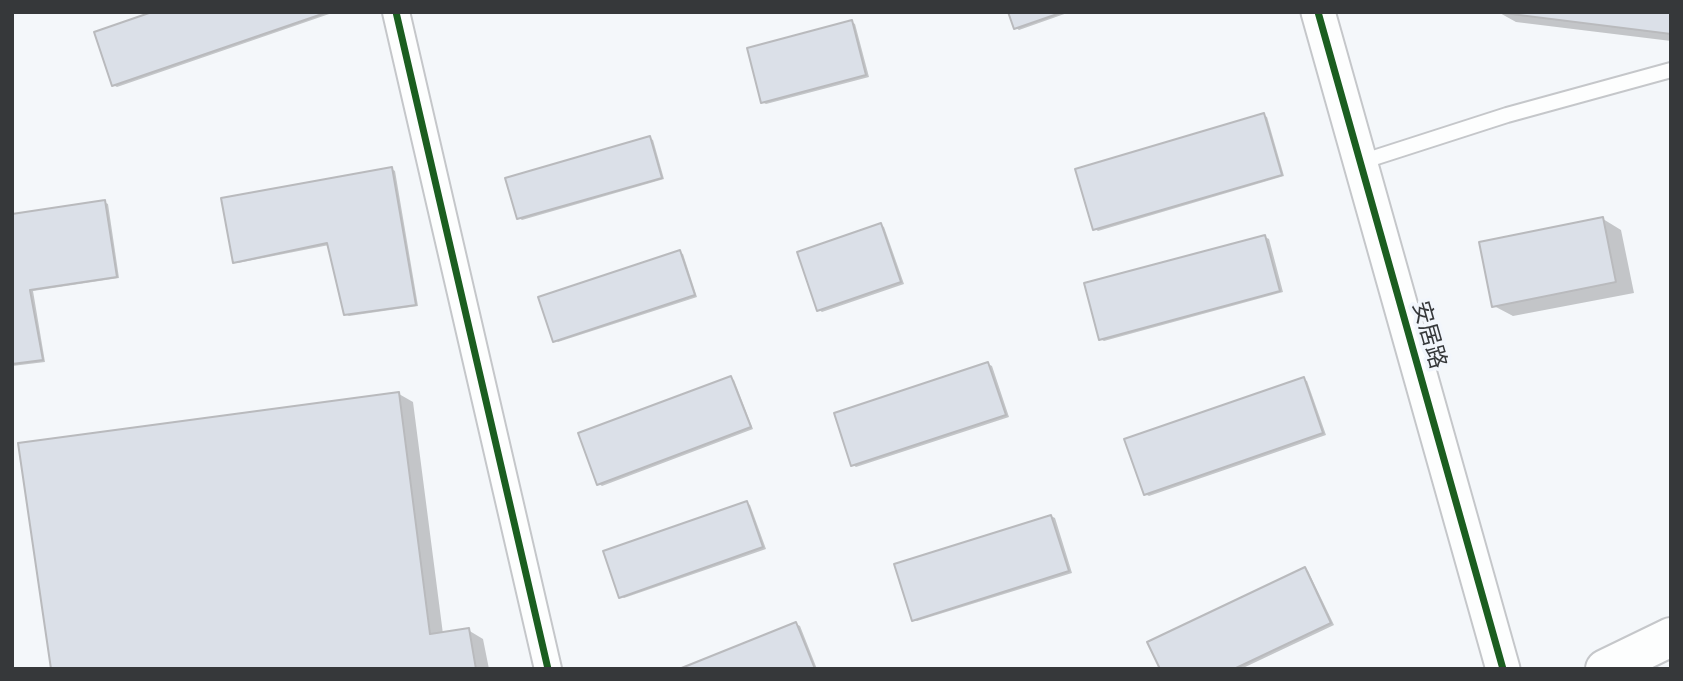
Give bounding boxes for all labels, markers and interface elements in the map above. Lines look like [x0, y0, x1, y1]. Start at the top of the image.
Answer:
street label: 安居路 [1406, 298, 1452, 372]

